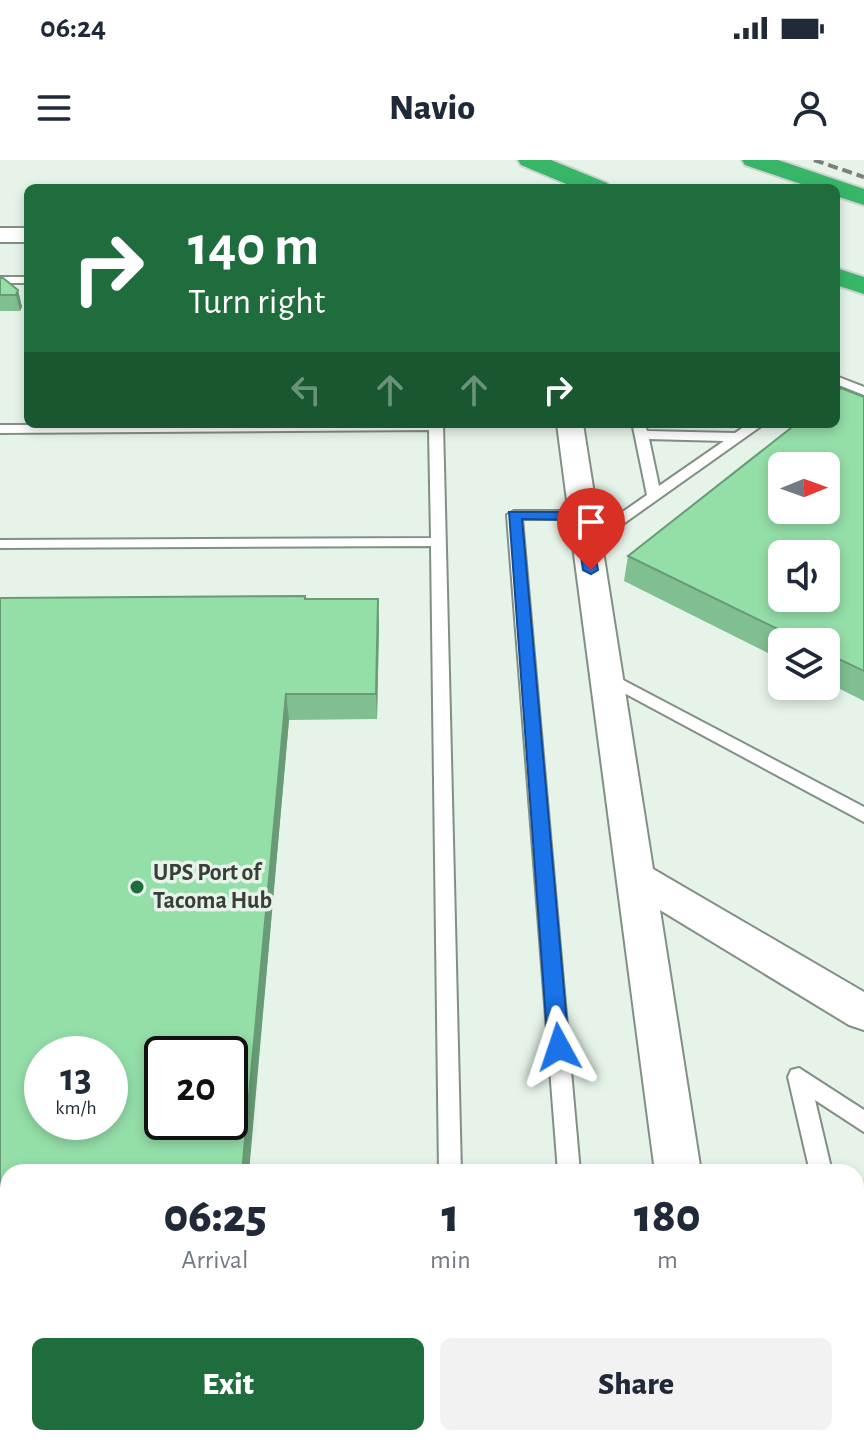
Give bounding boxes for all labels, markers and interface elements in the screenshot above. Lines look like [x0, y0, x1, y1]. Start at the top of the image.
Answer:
text: 06:24 [40, 13, 106, 43]
icon: menu [32, 86, 76, 130]
icon: person [788, 86, 832, 130]
text: Navio [389, 90, 475, 126]
icon: right [56, 216, 160, 320]
text: 140 m [188, 219, 319, 275]
text: Turn right [188, 284, 325, 320]
icon: left [284, 368, 328, 412]
icon: ahead [368, 368, 412, 412]
icon: ahead [452, 368, 496, 412]
icon: right [536, 368, 580, 412]
north arrow [768, 452, 840, 524]
map controls [768, 452, 840, 700]
pin [557, 488, 625, 570]
icon: arrive [569, 500, 613, 544]
button: sound [768, 540, 840, 612]
button: layers [768, 628, 840, 700]
place label: UPS Port of Tacoma Hub [153, 861, 272, 913]
marker: UPS Port of Tacoma Hub [128, 878, 146, 896]
position arrow [517, 1005, 601, 1089]
speed limit sign: 20 [144, 1036, 248, 1140]
text: 13 [60, 1058, 92, 1098]
text: km/h [55, 1098, 97, 1118]
text: 06:25 [163, 1193, 267, 1241]
text: 1 [442, 1193, 459, 1241]
text: 180 [634, 1193, 701, 1241]
text: Arrival [182, 1247, 248, 1273]
text: min [430, 1247, 471, 1273]
text: m [657, 1247, 678, 1273]
button: Exit [32, 1338, 424, 1430]
button: Share [440, 1338, 832, 1430]

